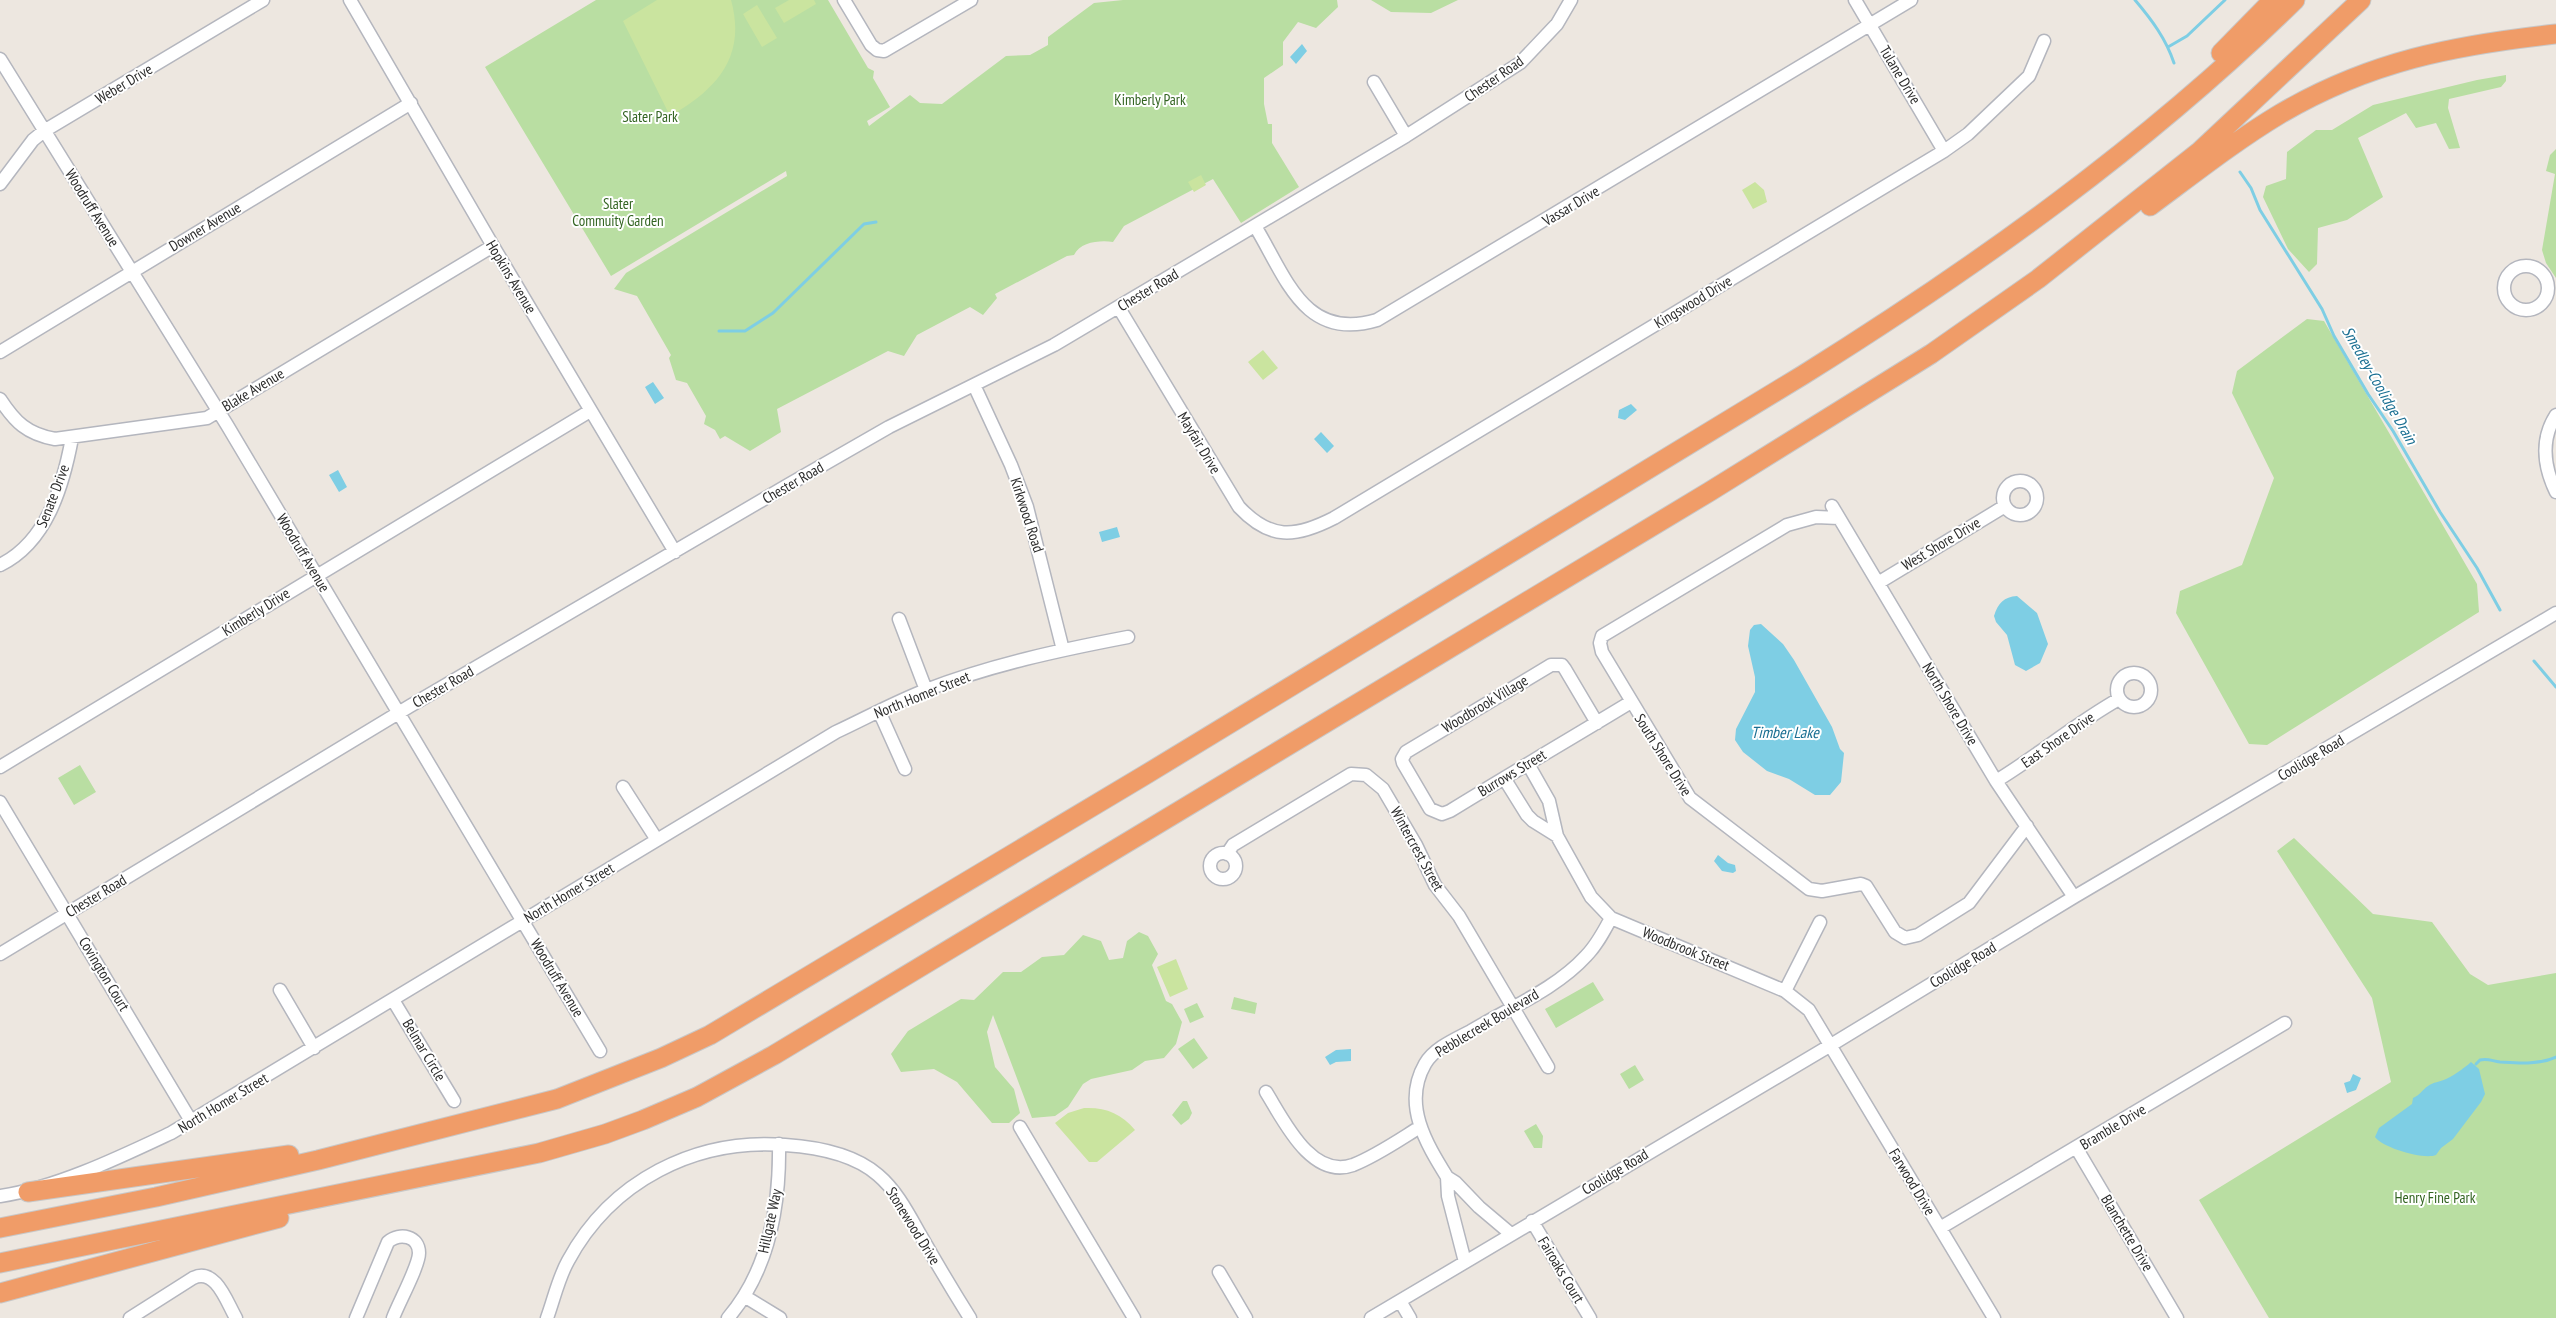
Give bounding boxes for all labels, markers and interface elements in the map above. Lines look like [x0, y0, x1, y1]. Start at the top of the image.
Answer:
street label: Tulane Drive [1876, 42, 1925, 107]
street label: Chester Road [1460, 51, 1527, 106]
street label: Weber Drive [92, 59, 156, 108]
park label: Kimberly Park [1114, 90, 1186, 109]
park label: Slater Park [622, 107, 678, 126]
street label: Woodruff Avenue [61, 165, 124, 250]
street label: Vassar Drive [1538, 181, 1603, 230]
park label: Slater Commuity Garden [572, 194, 664, 230]
street label: Downer Avenue [165, 198, 244, 255]
street label: Hopkins Avenue [482, 236, 541, 317]
street label: Chester Road [1114, 264, 1182, 315]
street label: Kingswood Drive [1650, 271, 1735, 332]
water label: Smedley-Coolidge Drain [2338, 322, 2422, 448]
street label: Blake Avenue [218, 364, 287, 416]
street label: Mayfair Drive [1174, 408, 1225, 477]
street label: Chester Road [759, 457, 827, 508]
street label: Senate Drive [32, 462, 73, 530]
street label: Kirkwood Road [1006, 475, 1048, 555]
street label: Woodruff Avenue [273, 510, 334, 595]
street label: West Shore Drive [1898, 513, 1984, 574]
street label: Kimberly Drive [218, 583, 293, 640]
street label: North Shore Drive [1918, 659, 1983, 749]
street label: Chester Road [409, 661, 477, 712]
street label: North Homer Street [871, 667, 973, 722]
street label: Woodbrook Village [1438, 671, 1531, 737]
street label: East Shore Drive [2017, 707, 2098, 772]
street label: South Shore Drive [1631, 710, 1696, 799]
water label: Timber Lake [1751, 722, 1820, 742]
street label: Coolidge Road [2274, 730, 2347, 785]
street label: Burrows Street [1474, 745, 1549, 800]
street label: Wintercrest Street [1387, 803, 1448, 894]
street label: North Homer Street [520, 858, 617, 927]
street label: Chester Road [62, 870, 130, 921]
street label: Woodbrook Street [1640, 922, 1733, 975]
street label: Covington Court [75, 933, 134, 1014]
street label: Woodruff Avenue [527, 935, 588, 1020]
street label: Coolidge Road [1926, 937, 1999, 992]
street label: Pebblecreek Boulevard [1432, 984, 1542, 1061]
street label: Belmar Circle [398, 1015, 450, 1084]
street label: North Homer Street [174, 1068, 271, 1137]
street label: Bramble Drive [2076, 1099, 2149, 1154]
street label: Coolidge Road [1578, 1144, 1651, 1199]
street label: Farwood Drive [1885, 1145, 1940, 1219]
street label: Stonewood Drive [882, 1183, 945, 1268]
street label: Hillgate Way [753, 1187, 786, 1255]
park label: Henry Fine Park [2394, 1188, 2476, 1207]
street label: Blanchette Drive [2097, 1191, 2158, 1275]
street label: Fairoaks Court [1534, 1233, 1589, 1306]

